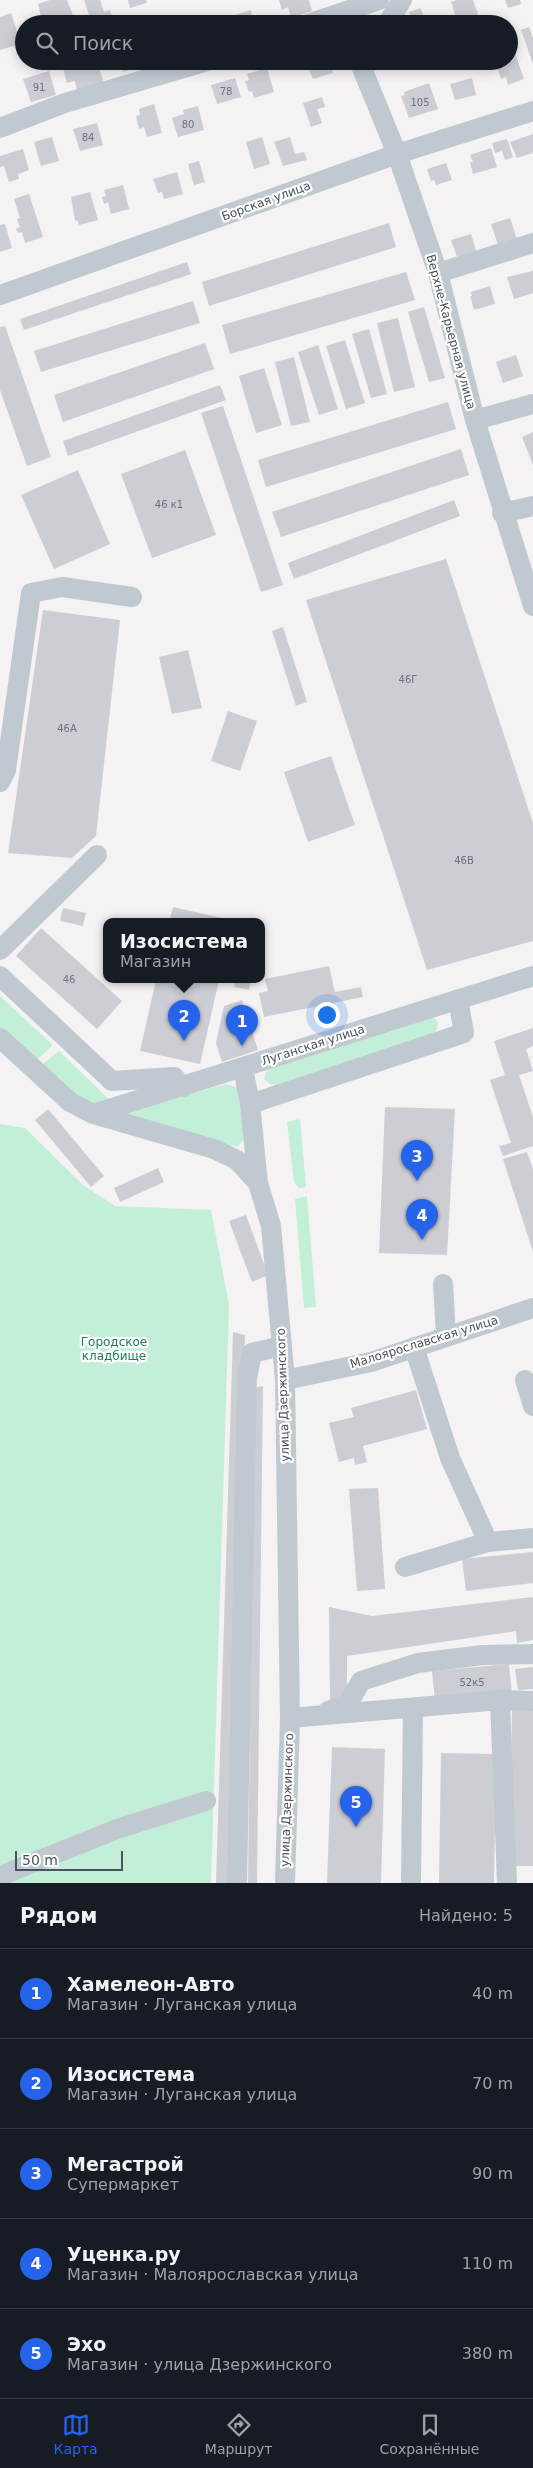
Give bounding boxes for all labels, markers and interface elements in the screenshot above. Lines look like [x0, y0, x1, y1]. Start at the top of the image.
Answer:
search box [15, 15, 518, 70]
icon: search [33, 29, 61, 57]
text: Поиск [73, 32, 133, 54]
house number: 91 [33, 82, 45, 93]
house number: 78 [220, 86, 232, 97]
house number: 105 [410, 97, 430, 108]
house number: 80 [182, 119, 194, 130]
house number: 84 [82, 132, 94, 143]
street label: Борская улица [220, 178, 312, 224]
street label: Верхне-Карьерная улица [424, 253, 478, 411]
house number: 46 к1 [155, 499, 183, 510]
house number: 46Г [399, 674, 417, 685]
house number: 46А [57, 723, 77, 734]
house number: 46В [454, 855, 474, 866]
popup [103, 918, 265, 983]
text: Изосистема [120, 930, 248, 952]
text: Магазин [120, 952, 191, 971]
house number: 46 [63, 974, 75, 985]
pin: 2 [168, 1000, 200, 1041]
your location [314, 1002, 340, 1028]
pin: 1 [226, 1005, 258, 1046]
street label: Луганская улица [260, 1022, 366, 1068]
pin: 3 [401, 1140, 433, 1181]
pin: 4 [406, 1199, 438, 1240]
street label: Малоярославская улица [348, 1313, 500, 1371]
street label: улица Дзержинского [274, 1328, 292, 1462]
park label: Городское кладбище [81, 1335, 147, 1363]
house number: 52к5 [459, 1677, 485, 1688]
street label: улица Дзержинского [278, 1733, 296, 1867]
pin: 5 [340, 1786, 372, 1827]
scale bar [15, 1848, 122, 1871]
text: 50 m [22, 1852, 58, 1868]
text: Рядом [20, 1904, 97, 1928]
text: Найдено: 5 [419, 1906, 513, 1925]
text: Хамелеон-Авто [67, 1973, 235, 1995]
text: 1 [30, 1984, 42, 2003]
text: 40 m [472, 1984, 513, 2003]
text: Магазин · Луганская улица [67, 1995, 297, 2014]
text: Изосистема [67, 2063, 195, 2085]
text: 2 [30, 2074, 42, 2093]
text: 70 m [472, 2074, 513, 2093]
text: Магазин · Луганская улица [67, 2085, 297, 2104]
text: Мегастрой [67, 2153, 184, 2175]
text: 3 [30, 2164, 42, 2183]
text: 90 m [472, 2164, 513, 2183]
text: Супермаркет [67, 2175, 179, 2194]
text: Уценка.ру [67, 2243, 181, 2265]
text: 4 [30, 2254, 42, 2273]
text: 110 m [462, 2254, 513, 2273]
text: Магазин · Малоярославская улица [67, 2265, 359, 2284]
text: Эхо [67, 2333, 106, 2355]
text: 5 [30, 2344, 42, 2363]
text: 380 m [462, 2344, 513, 2363]
text: Магазин · улица Дзержинского [67, 2355, 332, 2374]
tab: Карта [54, 2411, 98, 2457]
tab: Маршрут [205, 2411, 272, 2457]
tab: Сохранённые [380, 2411, 479, 2457]

